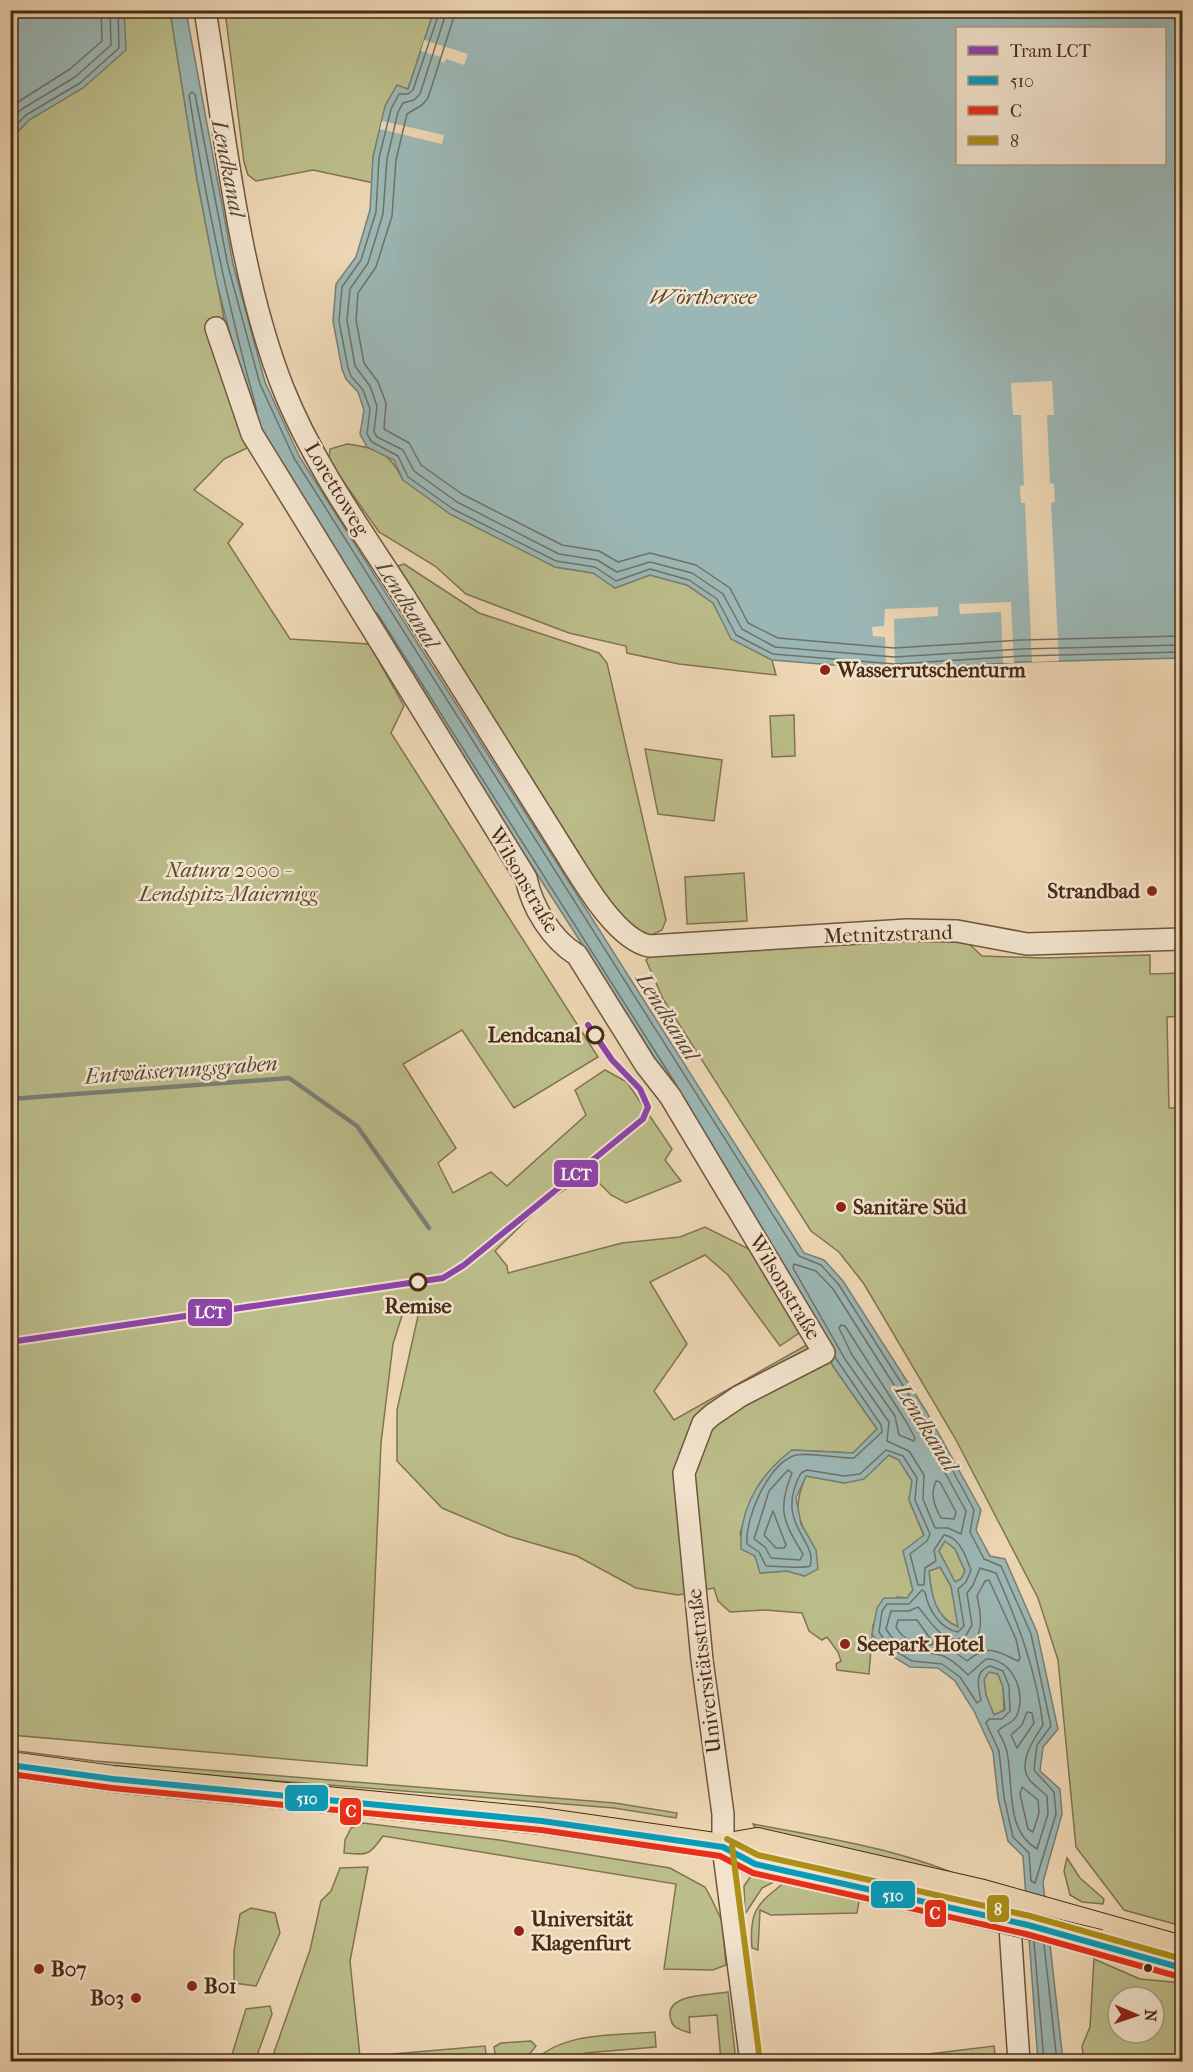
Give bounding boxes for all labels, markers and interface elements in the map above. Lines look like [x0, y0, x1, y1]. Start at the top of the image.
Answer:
legend [956, 27, 1166, 165]
text: Tram LCT [1010, 41, 1092, 62]
text: 510 [1010, 71, 1034, 92]
text: C [1010, 101, 1022, 122]
water label: Lendkanal [205, 115, 251, 222]
text: 8 [1010, 131, 1019, 152]
water label: Wörthersee [650, 284, 758, 310]
street label: Lorettoweg [300, 438, 375, 541]
water label: Lendkanal [369, 554, 446, 655]
place label: Wasserrutschenturm [836, 658, 1026, 682]
marker: Wasserrutschenturm [818, 663, 832, 677]
street label: Wilsonstraße [483, 822, 564, 937]
park label: Natura 2000 - Lendspitz-Maiernigg [137, 858, 318, 906]
place label: Strandbad [1047, 879, 1141, 903]
marker: Strandbad [1145, 884, 1159, 898]
street label: Metnitzstrand [823, 920, 954, 948]
water label: Lendkanal [629, 966, 706, 1067]
place label: Lendcanal [488, 1023, 581, 1047]
marker: Lendcanal [586, 1026, 604, 1044]
water label: Entwässerungsgraben [82, 1050, 278, 1090]
line badge: LCT [553, 1159, 599, 1188]
text: LCT [560, 1165, 593, 1184]
place label: Sanitäre Süd [853, 1195, 967, 1219]
marker: Sanitäre Süd [834, 1200, 848, 1214]
street label: Wilsonstraße [744, 1229, 826, 1344]
marker: Remise [409, 1273, 427, 1291]
place label: Remise [384, 1294, 452, 1318]
line badge: LCT [187, 1298, 233, 1327]
text: LCT [194, 1303, 227, 1322]
water label: Lendkanal [888, 1377, 965, 1478]
street label: Universitätsstraße [682, 1587, 726, 1755]
place label: Seepark Hotel [857, 1632, 984, 1656]
marker: Seepark Hotel [838, 1637, 852, 1651]
line badge: 510 [284, 1784, 329, 1812]
text: 510 [296, 1789, 318, 1808]
line badge: C [339, 1797, 362, 1826]
text: C [346, 1802, 357, 1821]
line badge: 510 [870, 1880, 916, 1909]
text: 510 [882, 1886, 904, 1905]
line badge: 8 [986, 1894, 1010, 1923]
line badge: C [924, 1899, 947, 1928]
text: 8 [994, 1900, 1002, 1919]
text: C [930, 1904, 941, 1923]
place label: Universität Klagenfurt [530, 1907, 634, 1955]
marker: Universität Klagenfurt [512, 1924, 526, 1938]
place label: B07 [51, 1957, 86, 1981]
marker: B07 [32, 1962, 46, 1976]
unlabelled marker [1142, 1962, 1154, 1974]
place label: B01 [204, 1974, 237, 1998]
marker: B01 [185, 1979, 199, 1993]
north arrow [1106, 1985, 1166, 2045]
place label: B03 [90, 1986, 124, 2010]
marker: B03 [129, 1991, 143, 2005]
text: N [1141, 2009, 1160, 2023]

